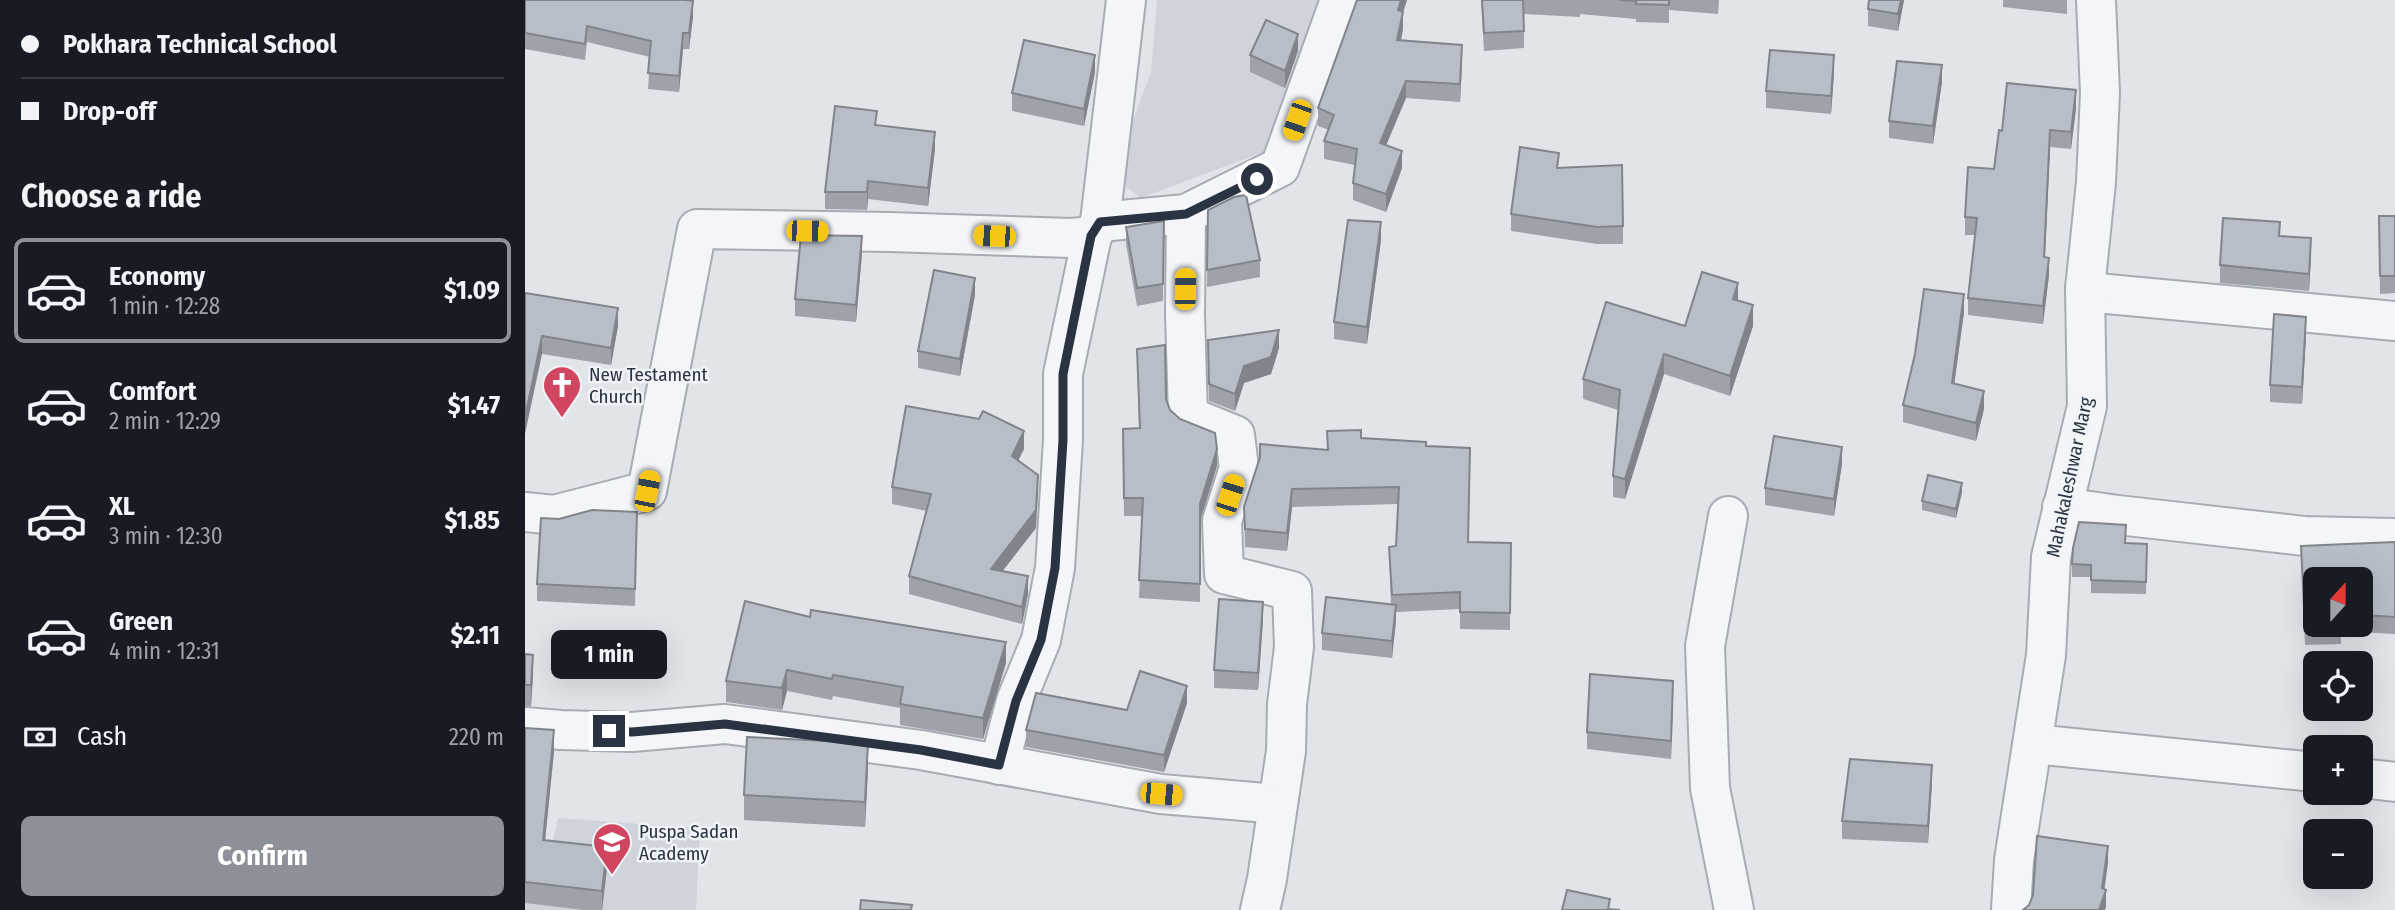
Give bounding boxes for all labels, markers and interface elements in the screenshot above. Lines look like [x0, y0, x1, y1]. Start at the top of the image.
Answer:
text: Pokhara Technical School [63, 29, 337, 60]
text: Drop-off [63, 96, 156, 127]
car [1281, 97, 1314, 143]
route start [1241, 163, 1273, 195]
text: Choose a ride [21, 177, 202, 215]
car [786, 220, 829, 242]
car [973, 225, 1016, 247]
icon: car [25, 259, 88, 322]
text: Economy [109, 261, 205, 292]
car [1175, 268, 1196, 310]
text: $1.09 [444, 275, 500, 306]
text: 1 min · 12:28 [109, 292, 220, 320]
place label: New Testament Church [589, 363, 708, 408]
church icon: New Testament Church [541, 364, 583, 419]
icon: car [25, 374, 88, 437]
text: Comfort [109, 376, 197, 407]
text: $1.47 [448, 390, 500, 421]
street label: Mahakaleshwar Marg [2041, 395, 2098, 559]
text: 2 min · 12:29 [109, 407, 221, 435]
car [633, 468, 662, 514]
car [1214, 472, 1247, 518]
icon: car [25, 489, 88, 552]
text: XL [109, 491, 135, 522]
text: $1.85 [445, 505, 500, 536]
text: 3 min · 12:30 [109, 522, 223, 550]
north arrow [2303, 567, 2373, 637]
map controls [2303, 567, 2373, 889]
icon: car [25, 604, 88, 667]
text: Green [109, 606, 173, 637]
text: $2.11 [450, 620, 500, 651]
callout: 1 min [551, 630, 667, 678]
text: 4 min · 12:31 [109, 637, 220, 665]
text: 1 min [584, 640, 634, 668]
button: locate [2303, 651, 2373, 721]
route end [593, 715, 625, 747]
icon: cash [21, 718, 59, 756]
text: Cash [77, 721, 127, 752]
text: 220 m [449, 723, 504, 751]
button: + [2303, 735, 2373, 805]
car [1140, 782, 1183, 806]
button: Confirm [21, 816, 504, 896]
button: − [2303, 819, 2373, 889]
place label: Puspa Sadan Academy [639, 820, 738, 865]
school or university icon: Puspa Sadan Academy [591, 821, 633, 876]

